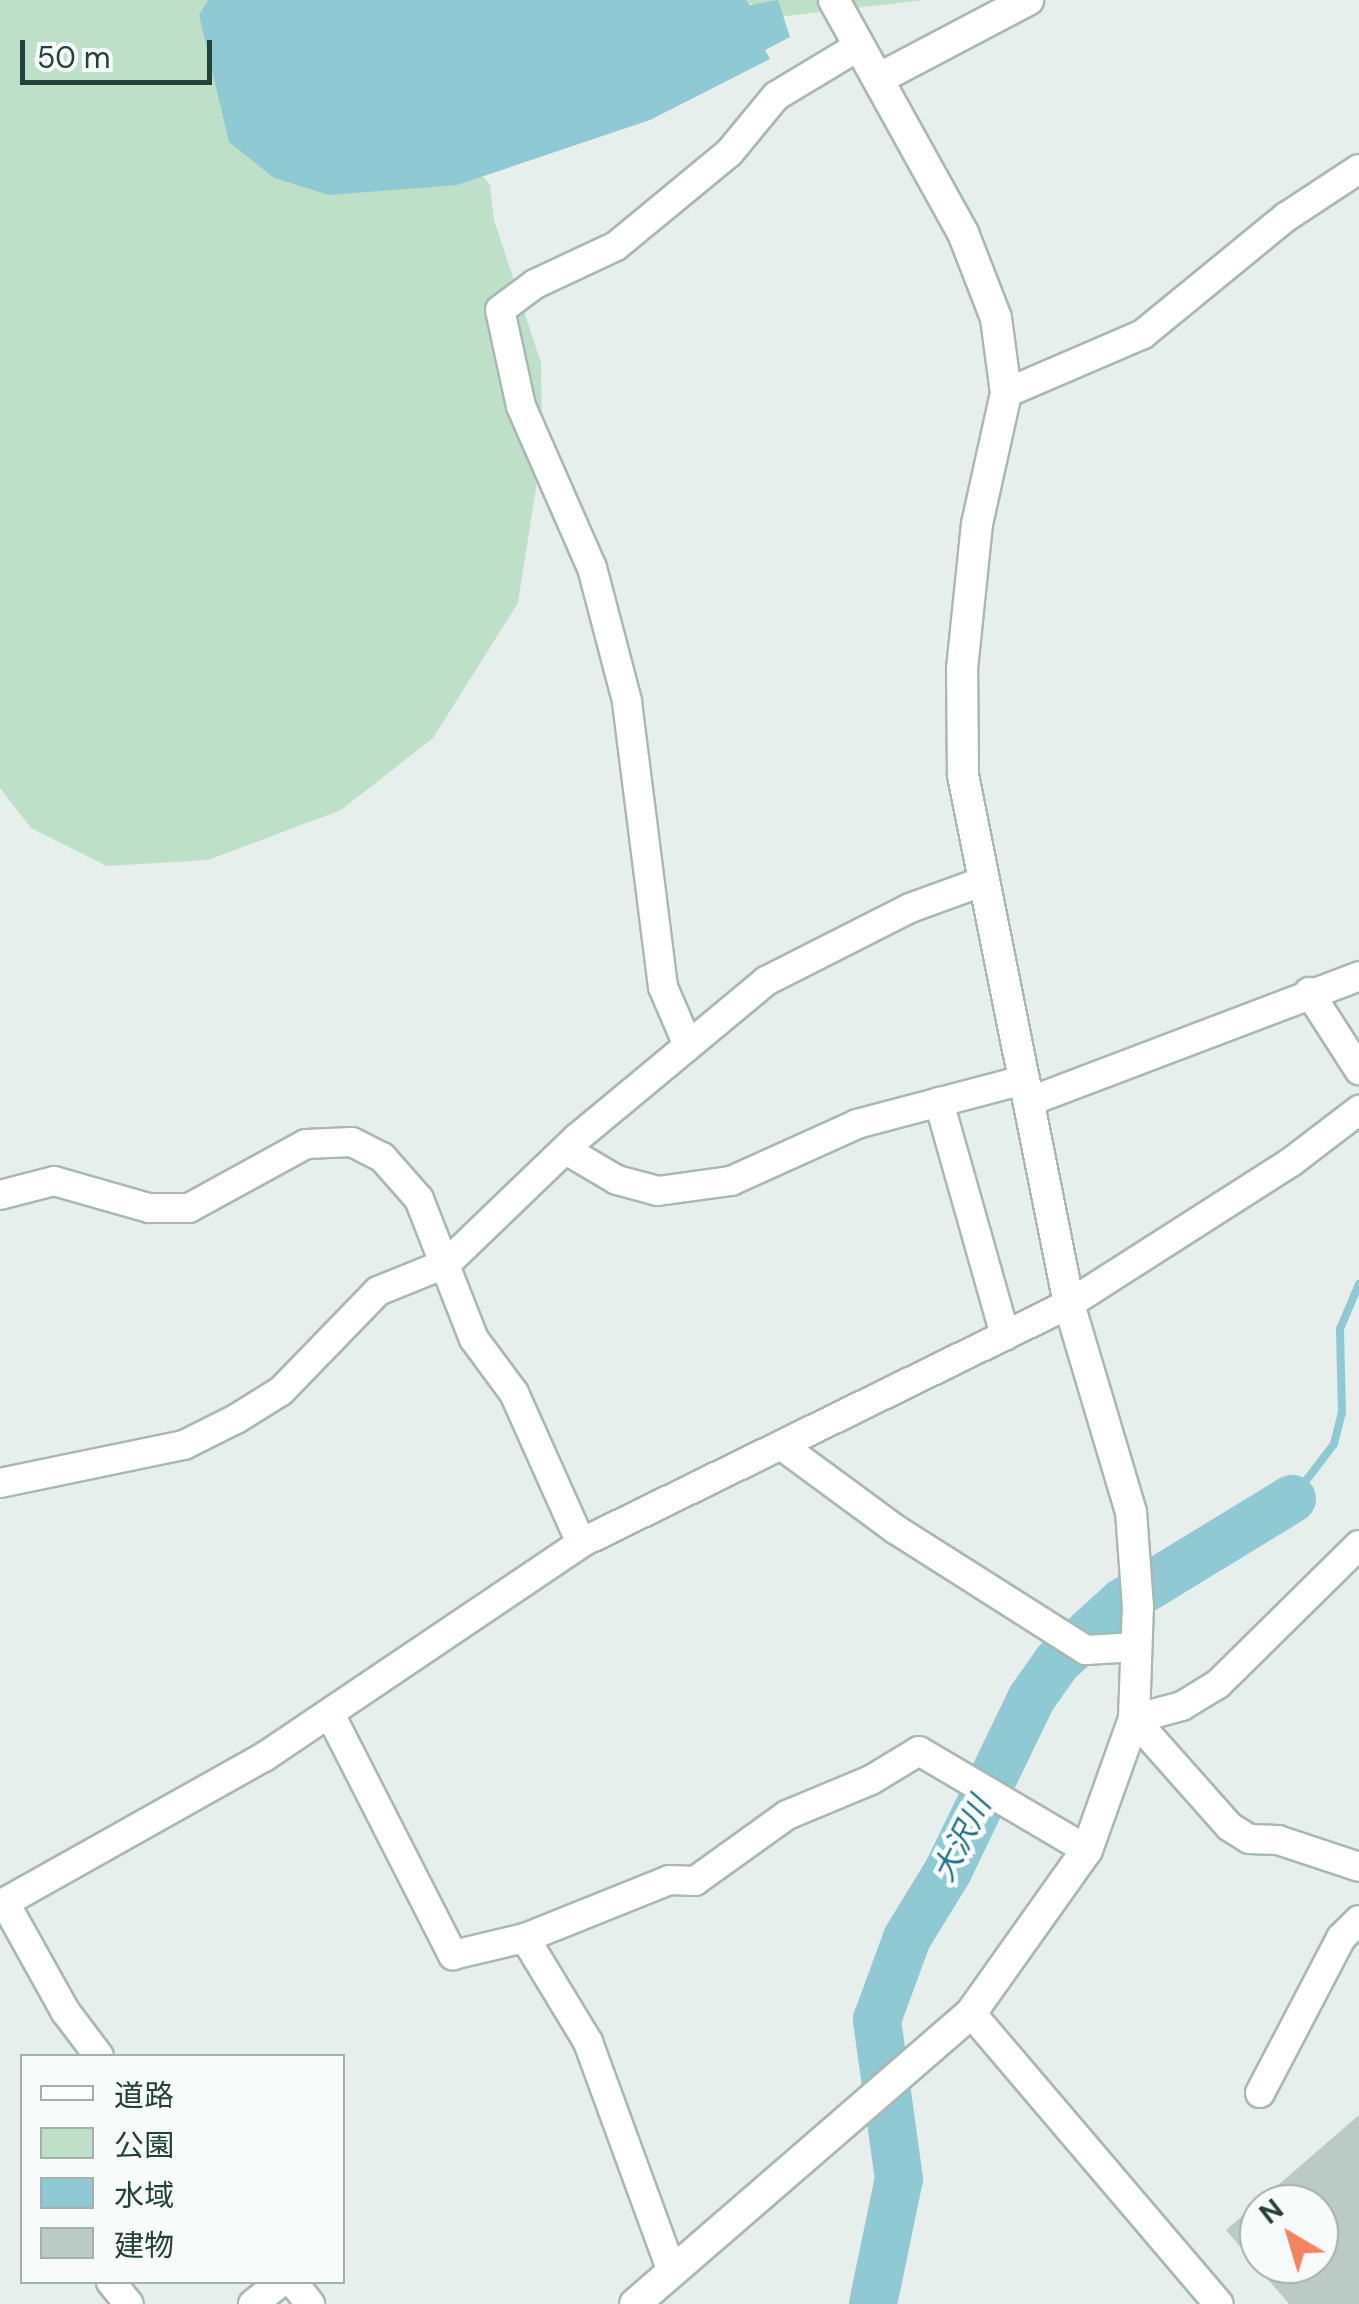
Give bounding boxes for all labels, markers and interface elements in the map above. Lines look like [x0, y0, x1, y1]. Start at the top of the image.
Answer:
scale bar [25, 20, 218, 82]
text: 50 m [37, 38, 111, 77]
water label: 大沢川 [926, 1791, 998, 1887]
legend [20, 2054, 345, 2284]
text: 道路 [114, 2076, 174, 2115]
text: 公園 [114, 2126, 174, 2165]
text: 水域 [114, 2176, 174, 2215]
north arrow [1239, 2184, 1339, 2284]
text: N [1252, 2191, 1291, 2232]
text: 建物 [114, 2226, 174, 2265]

